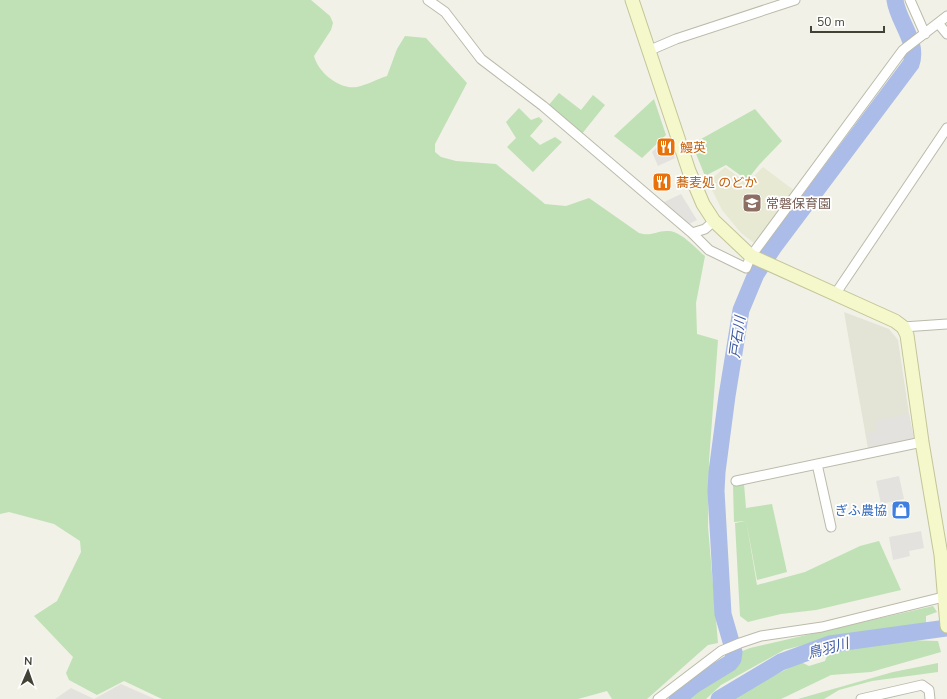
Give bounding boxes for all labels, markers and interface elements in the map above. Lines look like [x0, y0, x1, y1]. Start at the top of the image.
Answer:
scale bar [811, 8, 884, 34]
text: 50 m [817, 14, 845, 30]
restaurant icon: 鰻英 [655, 136, 677, 158]
place label: 鰻英 [680, 139, 706, 157]
restaurant icon: 蕎麦処 のどか [651, 171, 673, 193]
place label: 蕎麦処 のどか [676, 174, 757, 192]
school or university icon: 常磐保育園 [741, 192, 763, 214]
place label: 常磐保育園 [766, 195, 831, 213]
water label: 戸石川 [725, 313, 750, 359]
shop icon: ぎふ農協 [890, 499, 912, 521]
place label: ぎふ農協 [835, 502, 887, 520]
water label: 鳥羽川 [805, 633, 853, 663]
north arrow [8, 651, 48, 691]
text: N [24, 654, 33, 669]

